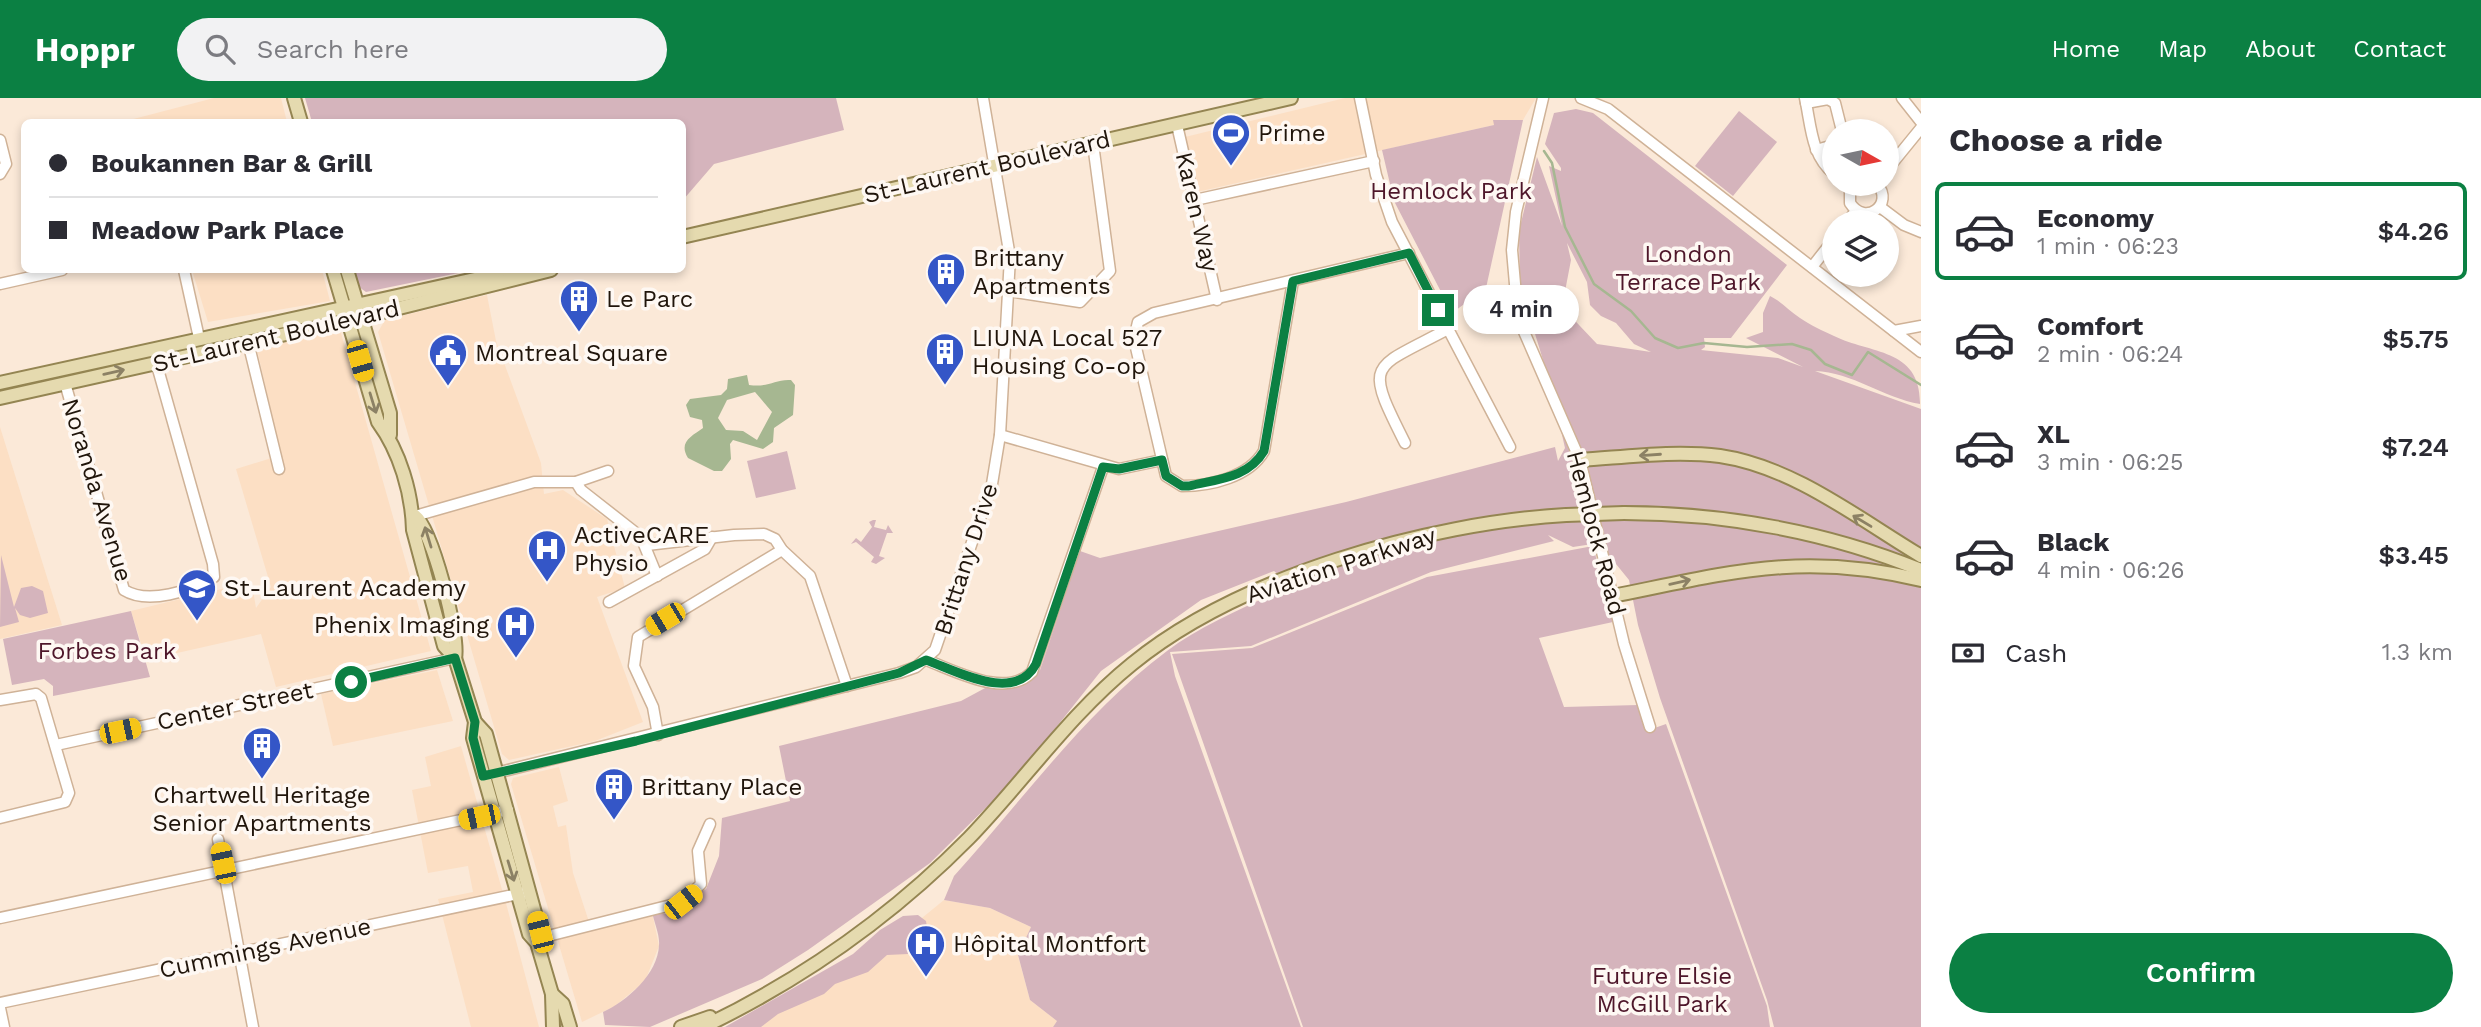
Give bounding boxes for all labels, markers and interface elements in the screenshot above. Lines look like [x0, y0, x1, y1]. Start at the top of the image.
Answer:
search box [177, 18, 667, 81]
text: Hoppr [35, 30, 135, 69]
icon: search [201, 30, 239, 68]
text: Search here [257, 34, 409, 64]
text: Home [2052, 35, 2120, 63]
text: Map [2158, 35, 2207, 63]
text: About [2245, 35, 2315, 63]
text: Contact [2353, 35, 2446, 63]
sports icon: Prime [1210, 112, 1252, 167]
place label: Prime [1258, 119, 1326, 147]
north arrow [1822, 119, 1899, 196]
map controls [1822, 119, 1899, 287]
text: Choose a ride [1949, 121, 2163, 159]
street label: St-Laurent Boulevard [861, 125, 1113, 209]
text: Boukannen Bar & Grill [91, 148, 372, 178]
street label: Karen Way [1170, 149, 1225, 275]
park label: Hemlock Park [1370, 177, 1532, 205]
icon: car [1953, 200, 2016, 263]
text: Economy [2037, 203, 2154, 233]
button: layers [1822, 210, 1899, 287]
text: Meadow Park Place [91, 215, 344, 245]
text: $4.26 [2378, 216, 2449, 246]
text: 1 min · 06:23 [2037, 233, 2179, 260]
park label: London Terrace Park [1615, 240, 1761, 296]
place label: Brittany Apartments [973, 244, 1111, 300]
building icon: Brittany Apartments [925, 251, 967, 306]
building icon: Le Parc [558, 278, 600, 333]
place label: Le Parc [606, 285, 693, 313]
callout: 4 min [1462, 286, 1578, 334]
street label: St-Laurent Boulevard [150, 294, 402, 378]
route end [1422, 294, 1454, 326]
text: 4 min [1489, 296, 1553, 323]
icon: car [1953, 308, 2016, 371]
text: Comfort [2037, 311, 2143, 341]
place label: LIUNA Local 527 Housing Co-op [972, 324, 1162, 380]
text: $5.75 [2382, 324, 2449, 354]
building icon: LIUNA Local 527 Housing Co-op [924, 331, 966, 386]
public building icon: Montreal Square [427, 332, 469, 387]
car [345, 338, 376, 384]
place label: Montreal Square [475, 339, 668, 367]
text: 2 min · 06:24 [2037, 341, 2183, 368]
one-way arrow [102, 365, 125, 378]
one-way arrow [367, 392, 380, 414]
street label: Noranda Avenue [56, 395, 138, 585]
icon: car [1953, 416, 2016, 479]
text: XL [2037, 419, 2070, 449]
text: $7.24 [2381, 432, 2449, 462]
street label: Hemlock Road [1561, 448, 1631, 618]
one-way arrow [1639, 449, 1662, 462]
text: 3 min · 06:25 [2037, 449, 2183, 476]
street label: Brittany Drive [928, 479, 1004, 639]
one-way arrow [1853, 514, 1873, 528]
place label: ActiveCARE Physio [574, 521, 709, 577]
street label: Aviation Parkway [1243, 521, 1440, 609]
icon: car [1953, 524, 2016, 587]
one-way arrow [421, 526, 434, 548]
text: Black [2037, 527, 2109, 557]
hospital icon: ActiveCARE Physio [526, 528, 568, 583]
text: $3.45 [2378, 540, 2449, 570]
text: 4 min · 06:26 [2037, 557, 2185, 584]
school or university icon: St-Laurent Academy [176, 567, 218, 622]
place label: St-Laurent Academy [224, 574, 466, 602]
one-way arrow [1668, 574, 1691, 588]
car [642, 599, 689, 639]
hospital icon: Phenix Imaging [495, 604, 537, 659]
place label: Phenix Imaging [314, 611, 489, 639]
icon: cash [1949, 634, 1987, 672]
park label: Forbes Park [38, 637, 177, 665]
text: Cash [2005, 638, 2067, 668]
text: 1.3 km [2382, 639, 2453, 666]
route start [335, 666, 367, 698]
street label: Center Street [155, 676, 315, 736]
car [98, 716, 143, 746]
building icon: Chartwell Heritage Senior Apartments [241, 725, 283, 780]
building icon: Brittany Place [593, 766, 635, 821]
place label: Brittany Place [641, 773, 802, 801]
place label: Chartwell Heritage Senior Apartments [152, 781, 372, 837]
car [457, 802, 502, 832]
car [209, 840, 238, 886]
one-way arrow [505, 859, 518, 881]
car [660, 881, 707, 923]
car [525, 909, 556, 955]
street label: Cummings Avenue [157, 912, 373, 984]
hospital icon: Hôpital Montfort [905, 923, 947, 978]
place label: Hôpital Montfort [953, 930, 1146, 958]
button: Confirm [1949, 933, 2453, 1013]
park label: Future Elsie McGill Park [1592, 962, 1732, 1018]

